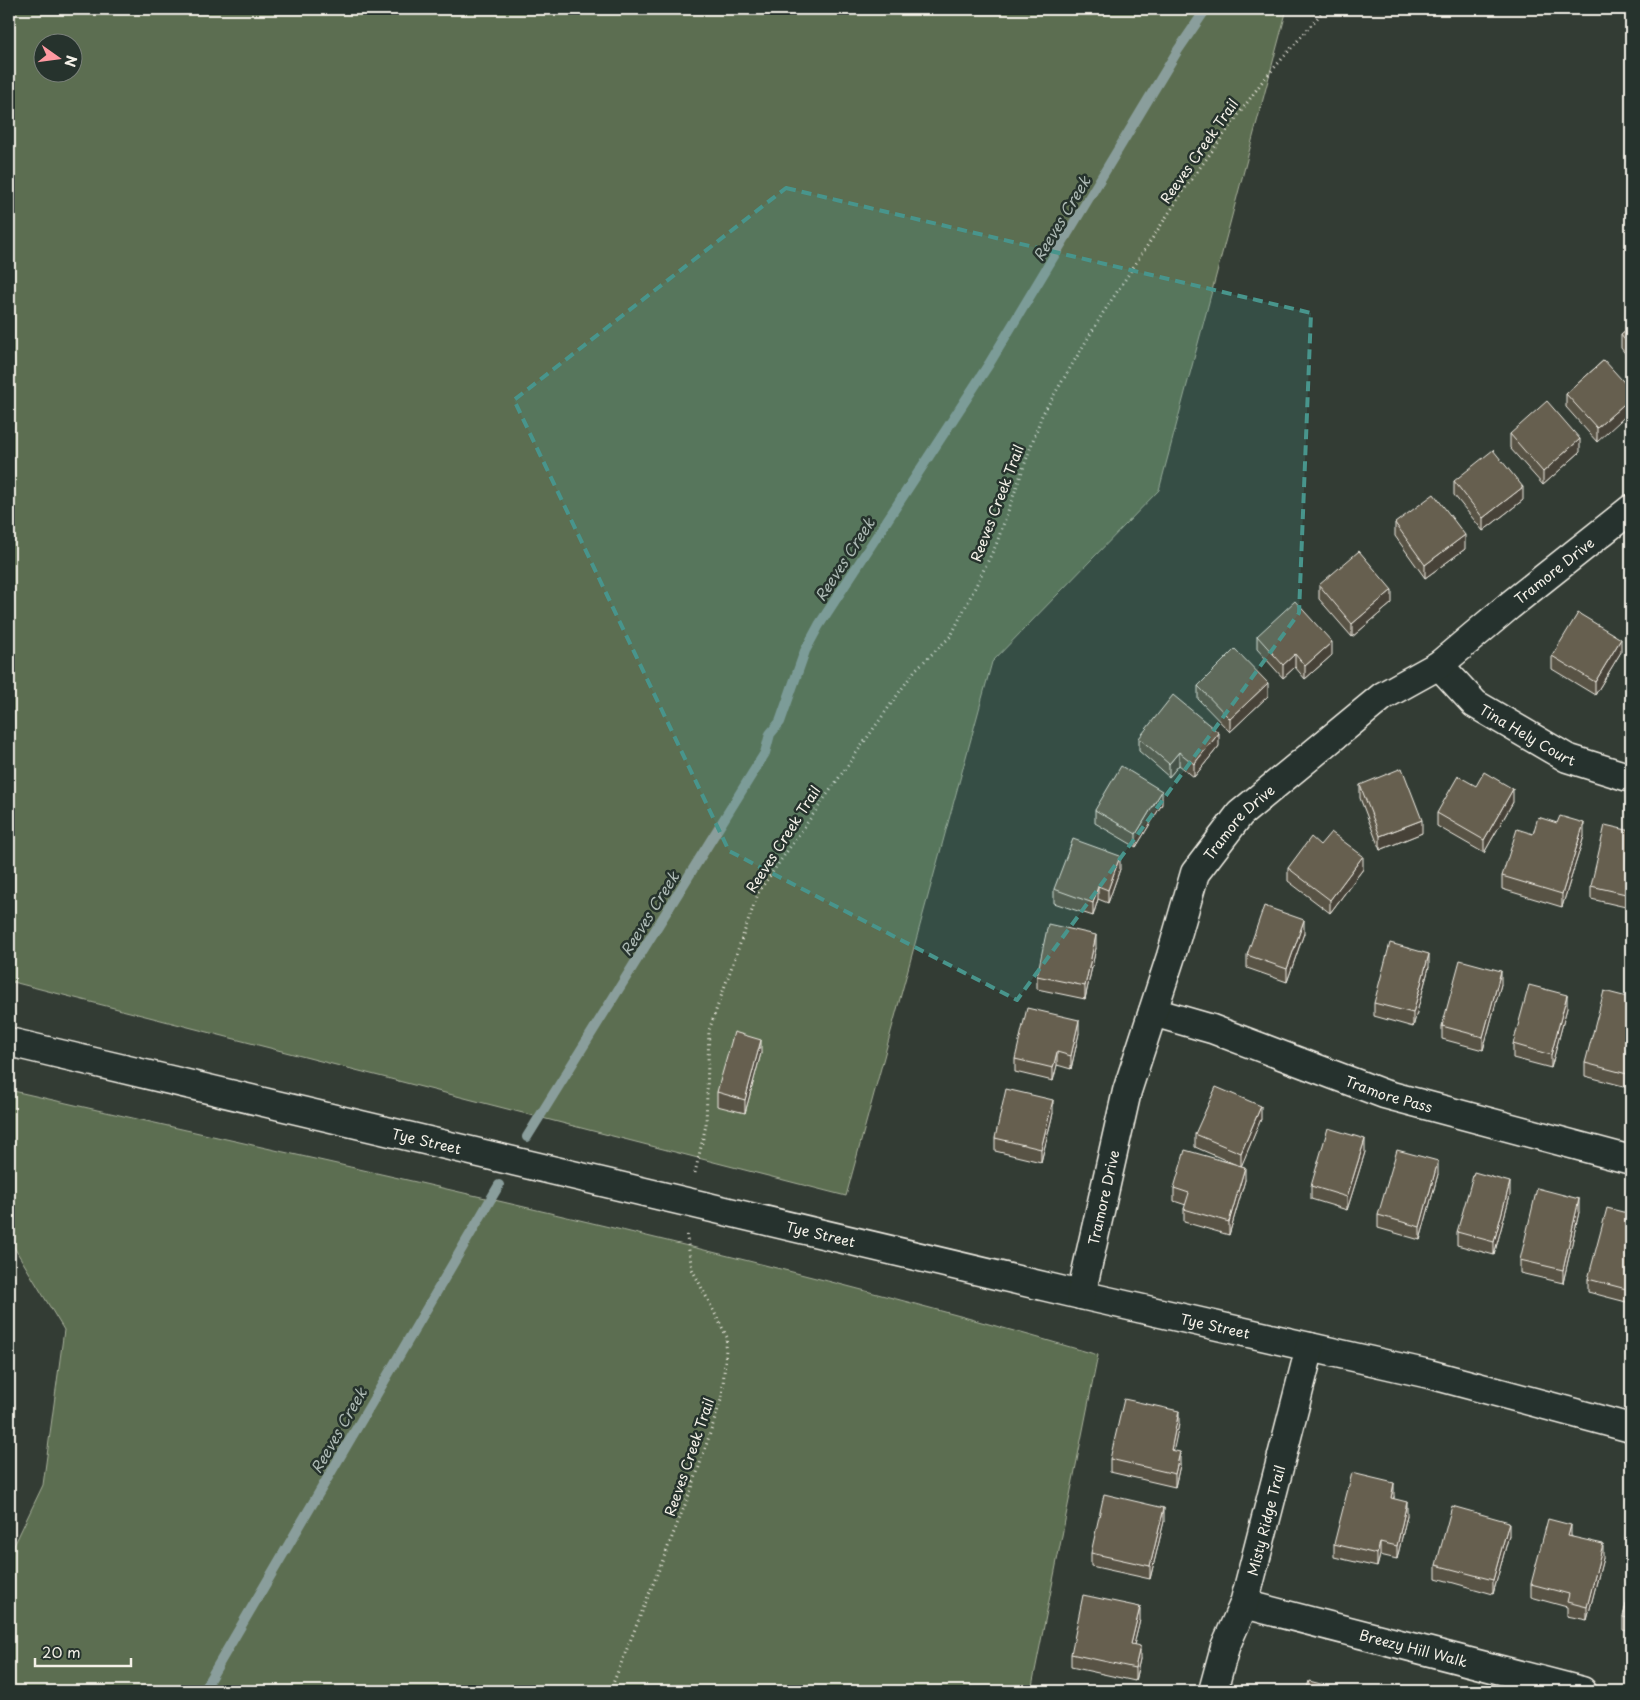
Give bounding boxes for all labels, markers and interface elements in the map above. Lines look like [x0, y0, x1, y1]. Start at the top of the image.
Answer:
north arrow [32, 32, 82, 82]
text: N [60, 53, 83, 69]
street label: Reeves Creek Trail [1155, 94, 1243, 208]
water label: Reeves Creek [1027, 170, 1096, 265]
street label: Reeves Creek Trail [965, 441, 1029, 565]
water label: Reeves Creek [808, 512, 880, 605]
street label: Tramore Drive [1509, 532, 1598, 609]
street label: Tina Hely Court [1476, 699, 1578, 771]
street label: Tramore Drive [1198, 779, 1279, 864]
street label: Reeves Creek Trail [741, 781, 825, 897]
water label: Reeves Creek [614, 866, 685, 960]
street label: Tramore Pass [1343, 1070, 1435, 1117]
street label: Tye Street [390, 1122, 464, 1159]
street label: Tramore Drive [1082, 1148, 1124, 1247]
street label: Tye Street [784, 1215, 858, 1252]
street label: Tye Street [1178, 1307, 1252, 1344]
water label: Reeves Creek [304, 1382, 372, 1477]
street label: Reeves Creek Trail [659, 1395, 719, 1519]
street label: Misty Ridge Trail [1241, 1463, 1290, 1578]
street label: Breezy Hill Walk [1357, 1624, 1470, 1672]
scale bar [35, 1635, 131, 1667]
text: 20 m [42, 1640, 81, 1663]

